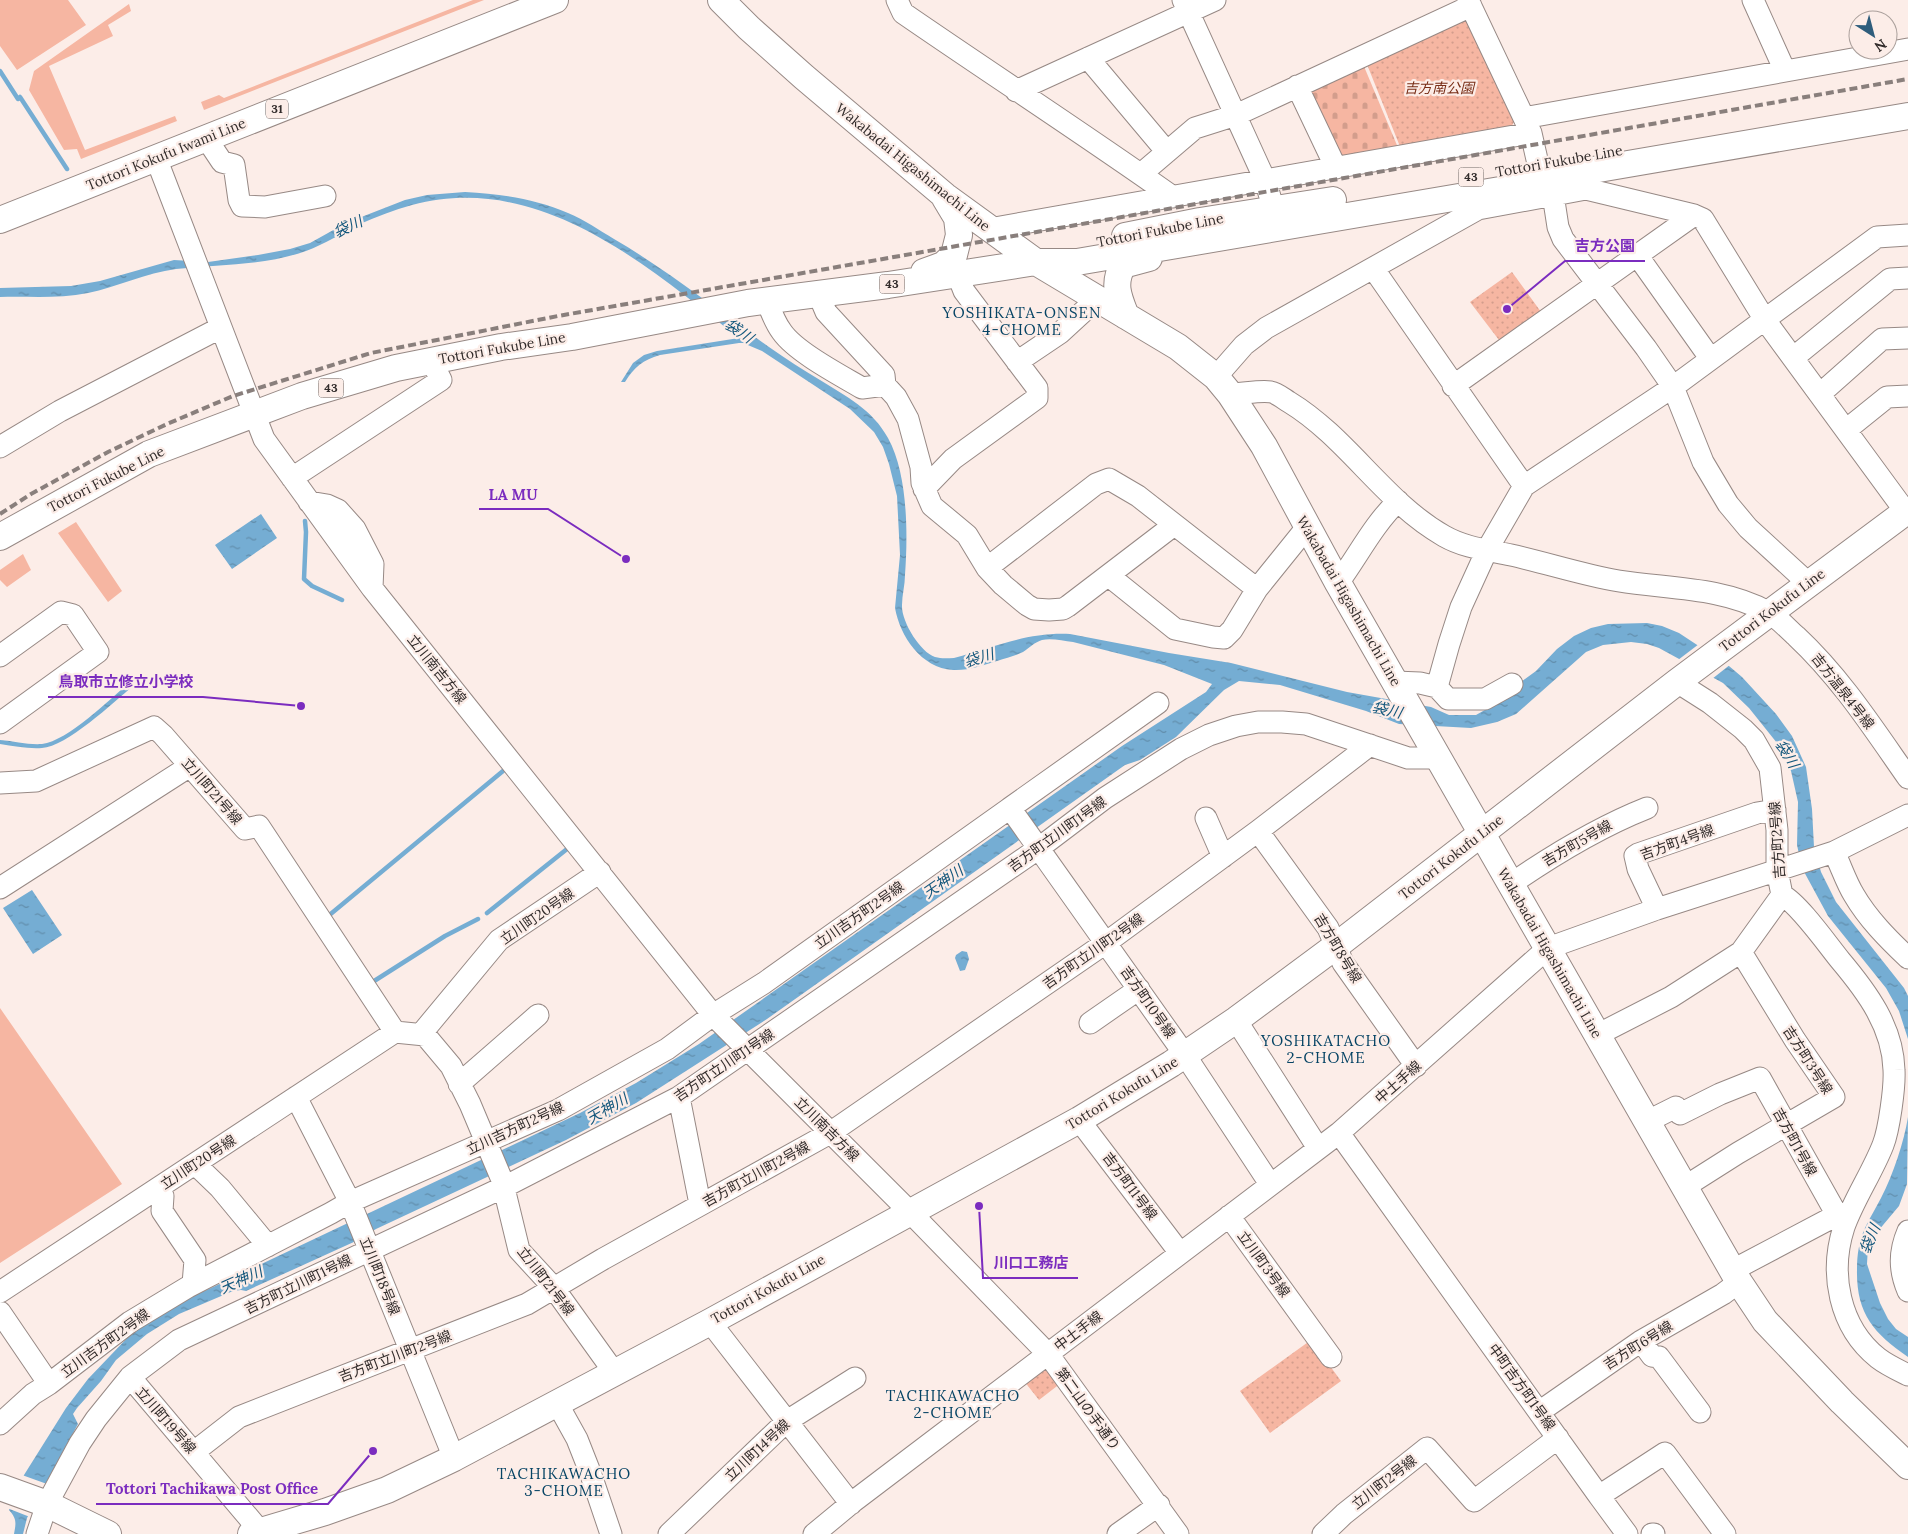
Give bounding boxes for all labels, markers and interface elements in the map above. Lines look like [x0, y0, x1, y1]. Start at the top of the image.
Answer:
north arrow [1848, 10, 1898, 60]
text: N [1871, 35, 1890, 56]
park label: 吉方南公園 [1404, 79, 1476, 97]
street label: Wakabadai Higashimachi Line [832, 99, 994, 235]
road number: 31 [266, 100, 288, 118]
street label: Tottori Kokufu Iwami Line [84, 114, 249, 194]
street label: Tottori Fukube Line [1494, 141, 1624, 181]
road number: 43 [1458, 168, 1484, 186]
street label: Tottori Fukube Line [1095, 209, 1225, 251]
water label: 袋川 [330, 211, 367, 241]
callout: 吉方公園 [1565, 231, 1645, 261]
text: 吉方公園 [1575, 236, 1635, 255]
road number: 43 [880, 274, 904, 294]
district label: YOSHIKATA-ONSEN 4-CHOME [942, 303, 1101, 339]
water label: 袋川 [722, 314, 759, 348]
street label: Tottori Fukube Line [437, 328, 567, 368]
road number: 43 [318, 378, 344, 398]
street label: Tottori Fukube Line [45, 442, 168, 516]
callout: LA MU [479, 479, 548, 509]
text: LA MU [488, 485, 538, 504]
street label: Wakabadai Higashimachi Line [1293, 513, 1405, 690]
street label: Tottori Kokufu Line [1716, 564, 1829, 656]
street label: 立川南吉方線 [404, 631, 470, 707]
water label: 袋川 [962, 643, 998, 671]
street label: 吉方温泉4号線 [1808, 649, 1878, 733]
callout: 鳥取市立修立小学校 [48, 667, 203, 697]
text: 鳥取市立修立小学校 [58, 672, 194, 691]
water label: 袋川 [1370, 697, 1406, 723]
water label: 袋川 [1772, 736, 1804, 773]
street label: 立川町21号線 [178, 754, 246, 828]
street label: 吉方町立川町1号線 [1004, 792, 1110, 876]
street label: 吉方町2号線 [1765, 801, 1789, 879]
street label: Tottori Kokufu Line [1395, 810, 1507, 903]
street label: 吉方町5号線 [1539, 816, 1615, 870]
street label: 吉方町4号線 [1637, 820, 1717, 864]
water label: 天神川 [919, 860, 968, 902]
street label: Wakabadai Higashimachi Line [1494, 865, 1606, 1042]
street label: 立川吉方町2号線 [811, 877, 907, 953]
street label: 立川町20号線 [497, 884, 577, 948]
street label: 吉方町立川町2号線 [1039, 909, 1147, 993]
street label: 吉方町8号線 [1310, 910, 1366, 986]
street label: 吉方町10号線 [1117, 963, 1179, 1041]
street label: 吉方町3号線 [1779, 1022, 1837, 1098]
street label: 吉方町立川町1号線 [670, 1025, 778, 1105]
district label: YOSHIKATACHO 2-CHOME [1260, 1031, 1391, 1067]
street label: Tottori Kokufu Line [1063, 1052, 1182, 1134]
street label: 中土手線 [1371, 1057, 1425, 1107]
water label: 天神川 [583, 1088, 633, 1128]
street label: 立川南吉方線 [791, 1093, 863, 1165]
street label: 立川吉方町2号線 [463, 1098, 567, 1158]
street label: 吉方町1号線 [1769, 1105, 1821, 1179]
street label: 立川町20号線 [157, 1131, 239, 1193]
street label: 吉方町立川町2号線 [699, 1137, 813, 1211]
street label: 吉方町11号線 [1099, 1149, 1161, 1223]
water label: 袋川 [1855, 1219, 1885, 1256]
street label: 立川町3号線 [1234, 1227, 1294, 1301]
street label: 立川町18号線 [356, 1234, 404, 1318]
street label: 立川町21号線 [513, 1243, 579, 1319]
callout: 川口工務店 [983, 1248, 1078, 1278]
street label: 吉方町立川町1号線 [241, 1250, 355, 1318]
street label: Tottori Kokufu Line [708, 1250, 829, 1328]
text: 川口工務店 [993, 1253, 1069, 1272]
water label: 天神川 [216, 1261, 267, 1297]
street label: 立川吉方町2号線 [57, 1305, 153, 1381]
street label: 中土手線 [1050, 1307, 1106, 1355]
street label: 吉方町6号線 [1600, 1317, 1676, 1373]
street label: 吉方町立川町2号線 [336, 1326, 454, 1386]
street label: 中町吉方町1号線 [1484, 1340, 1560, 1434]
street label: 第二山の手通り [1052, 1364, 1124, 1454]
street label: 立川町19号線 [132, 1383, 200, 1457]
district label: TACHIKAWACHO 2-CHOME [886, 1386, 1020, 1422]
street label: 立川町14号線 [721, 1415, 793, 1485]
street label: 立川町2号線 [1348, 1451, 1420, 1513]
district label: TACHIKAWACHO 3-CHOME [497, 1464, 631, 1500]
callout: Tottori Tachikawa Post Office [96, 1474, 328, 1504]
text: Tottori Tachikawa Post Office [106, 1479, 318, 1498]

